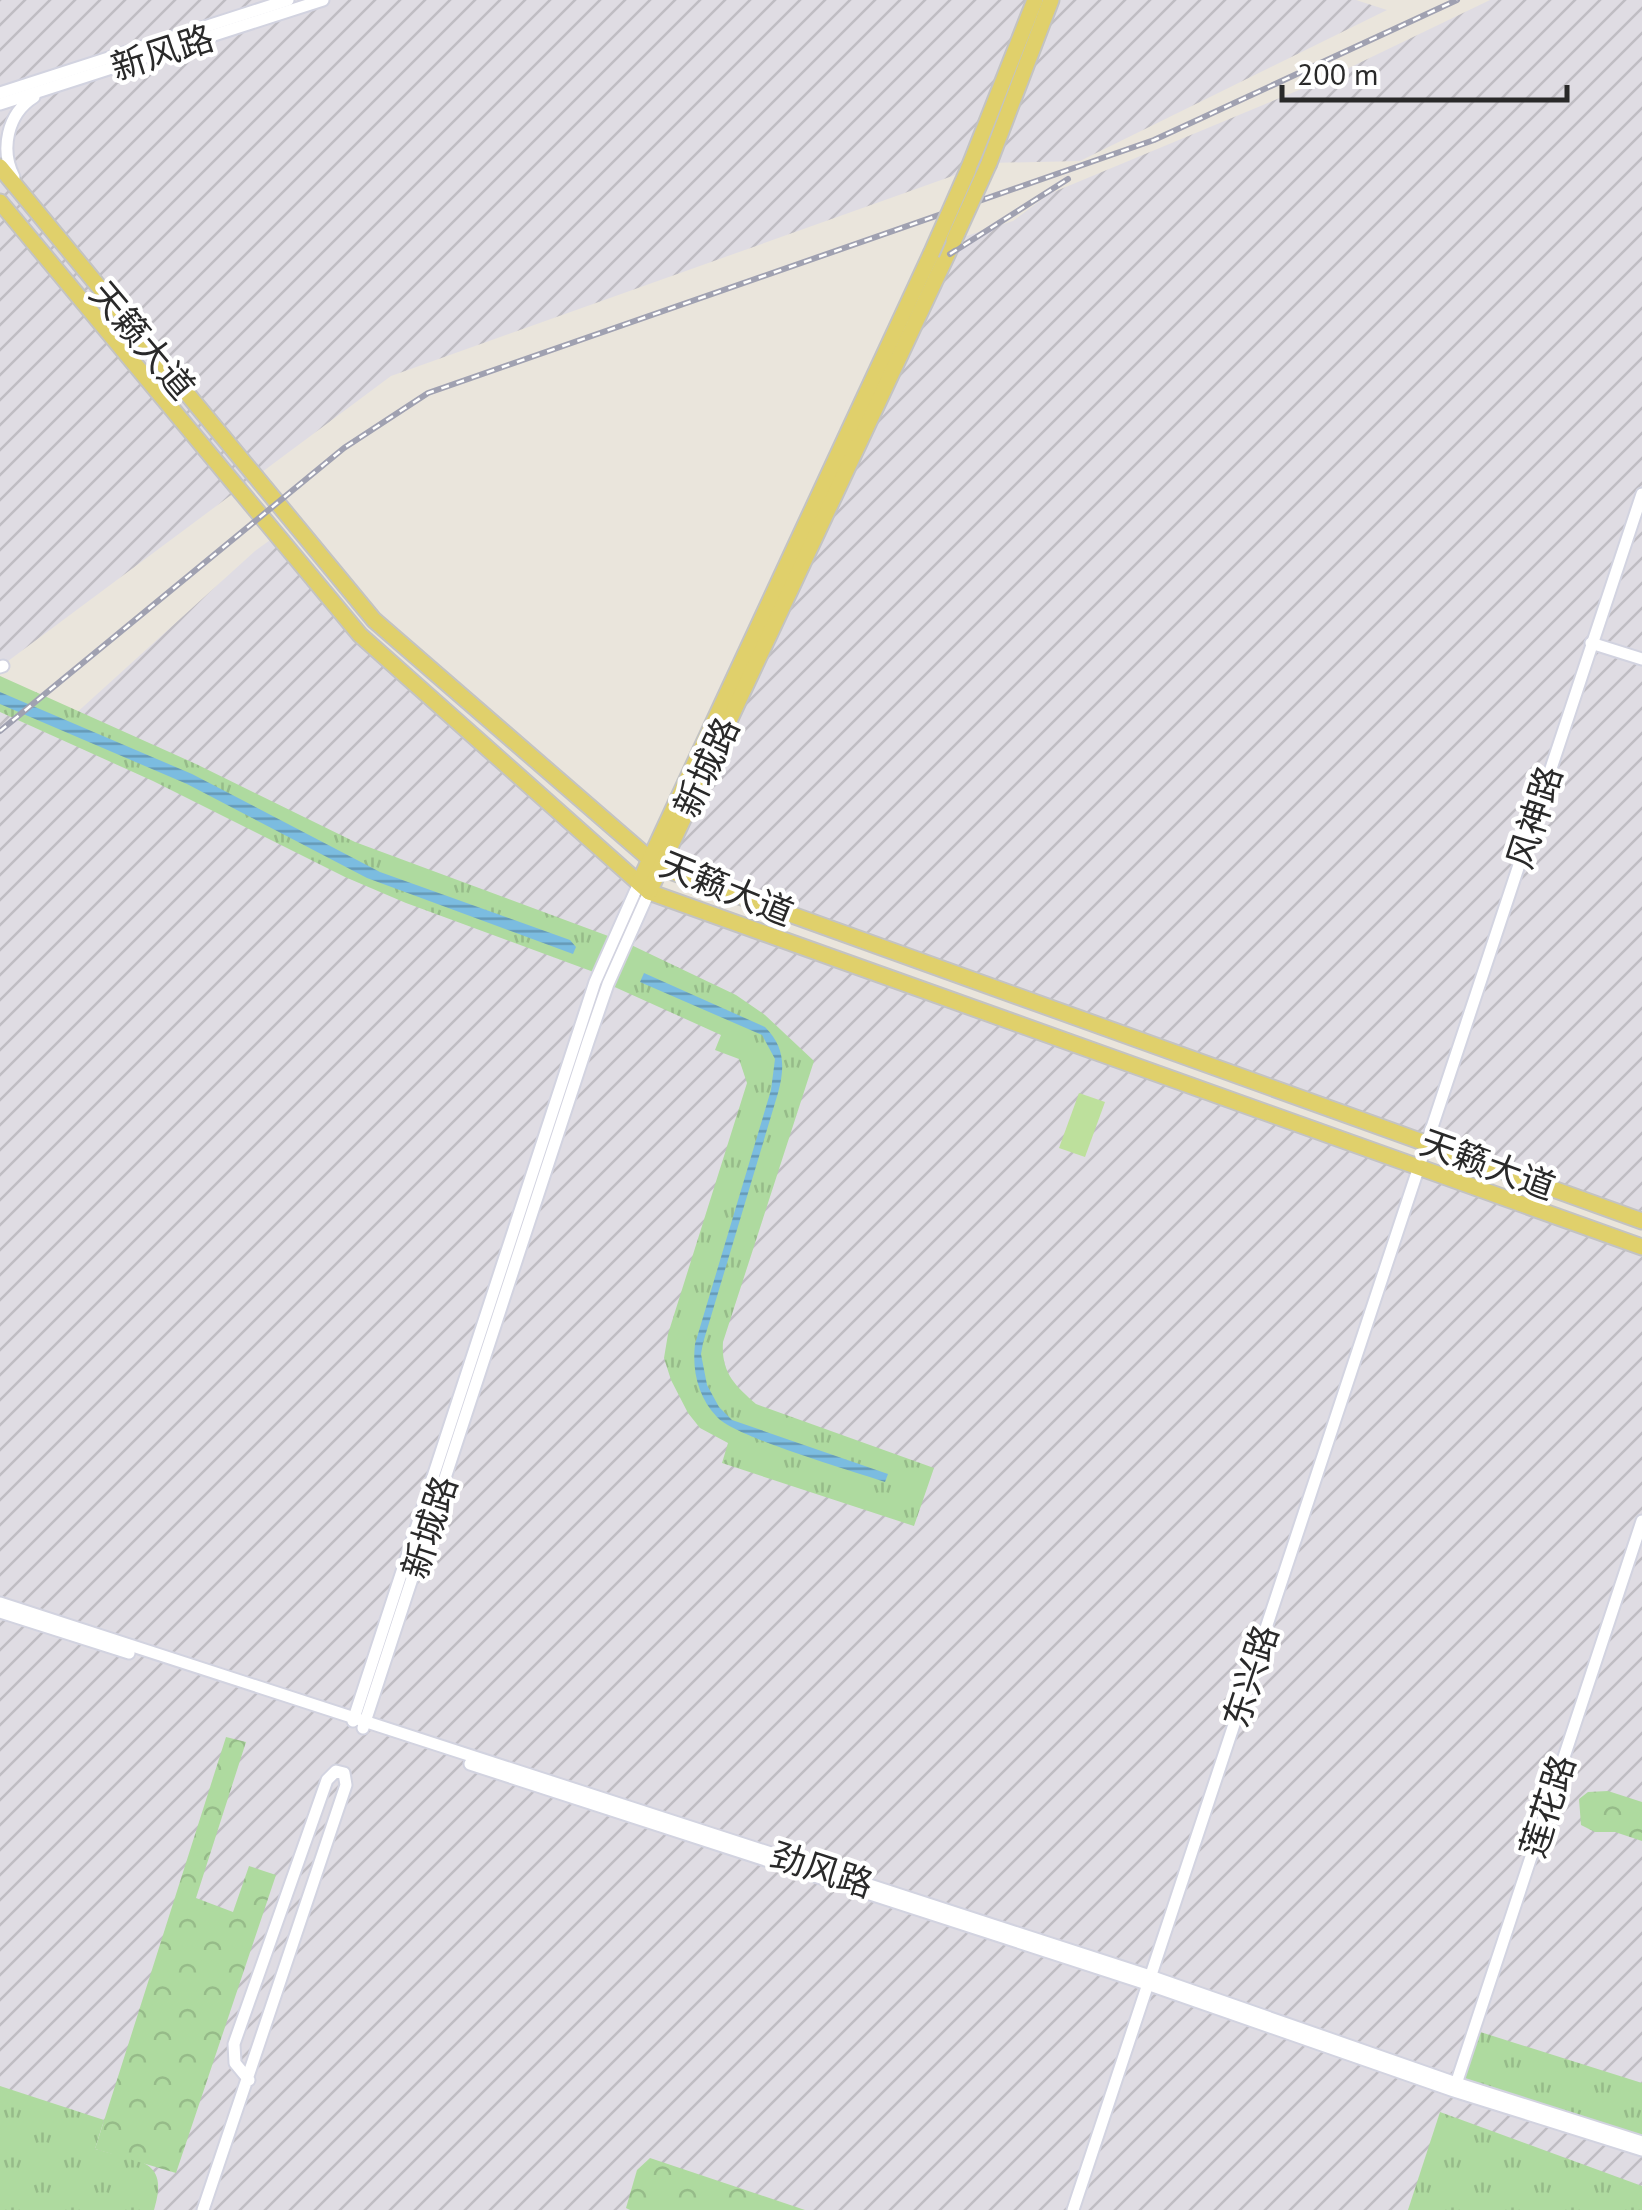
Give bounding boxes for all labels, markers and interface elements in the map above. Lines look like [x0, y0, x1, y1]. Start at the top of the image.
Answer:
street label: 新风路 [105, 14, 219, 90]
scale bar [1282, 40, 1567, 102]
text: 200 m [1297, 54, 1378, 93]
street label: 天籁大道 [80, 272, 206, 408]
street label: 新城路 [663, 710, 749, 824]
street label: 风神路 [1496, 760, 1572, 874]
street label: 天籁大道 [653, 840, 801, 936]
street label: 天籁大道 [1414, 1118, 1562, 1210]
street label: 新城路 [391, 1470, 467, 1584]
street label: 东兴路 [1212, 1619, 1288, 1733]
street label: 莲花路 [1509, 1749, 1585, 1863]
street label: 劲风路 [765, 1831, 879, 1907]

